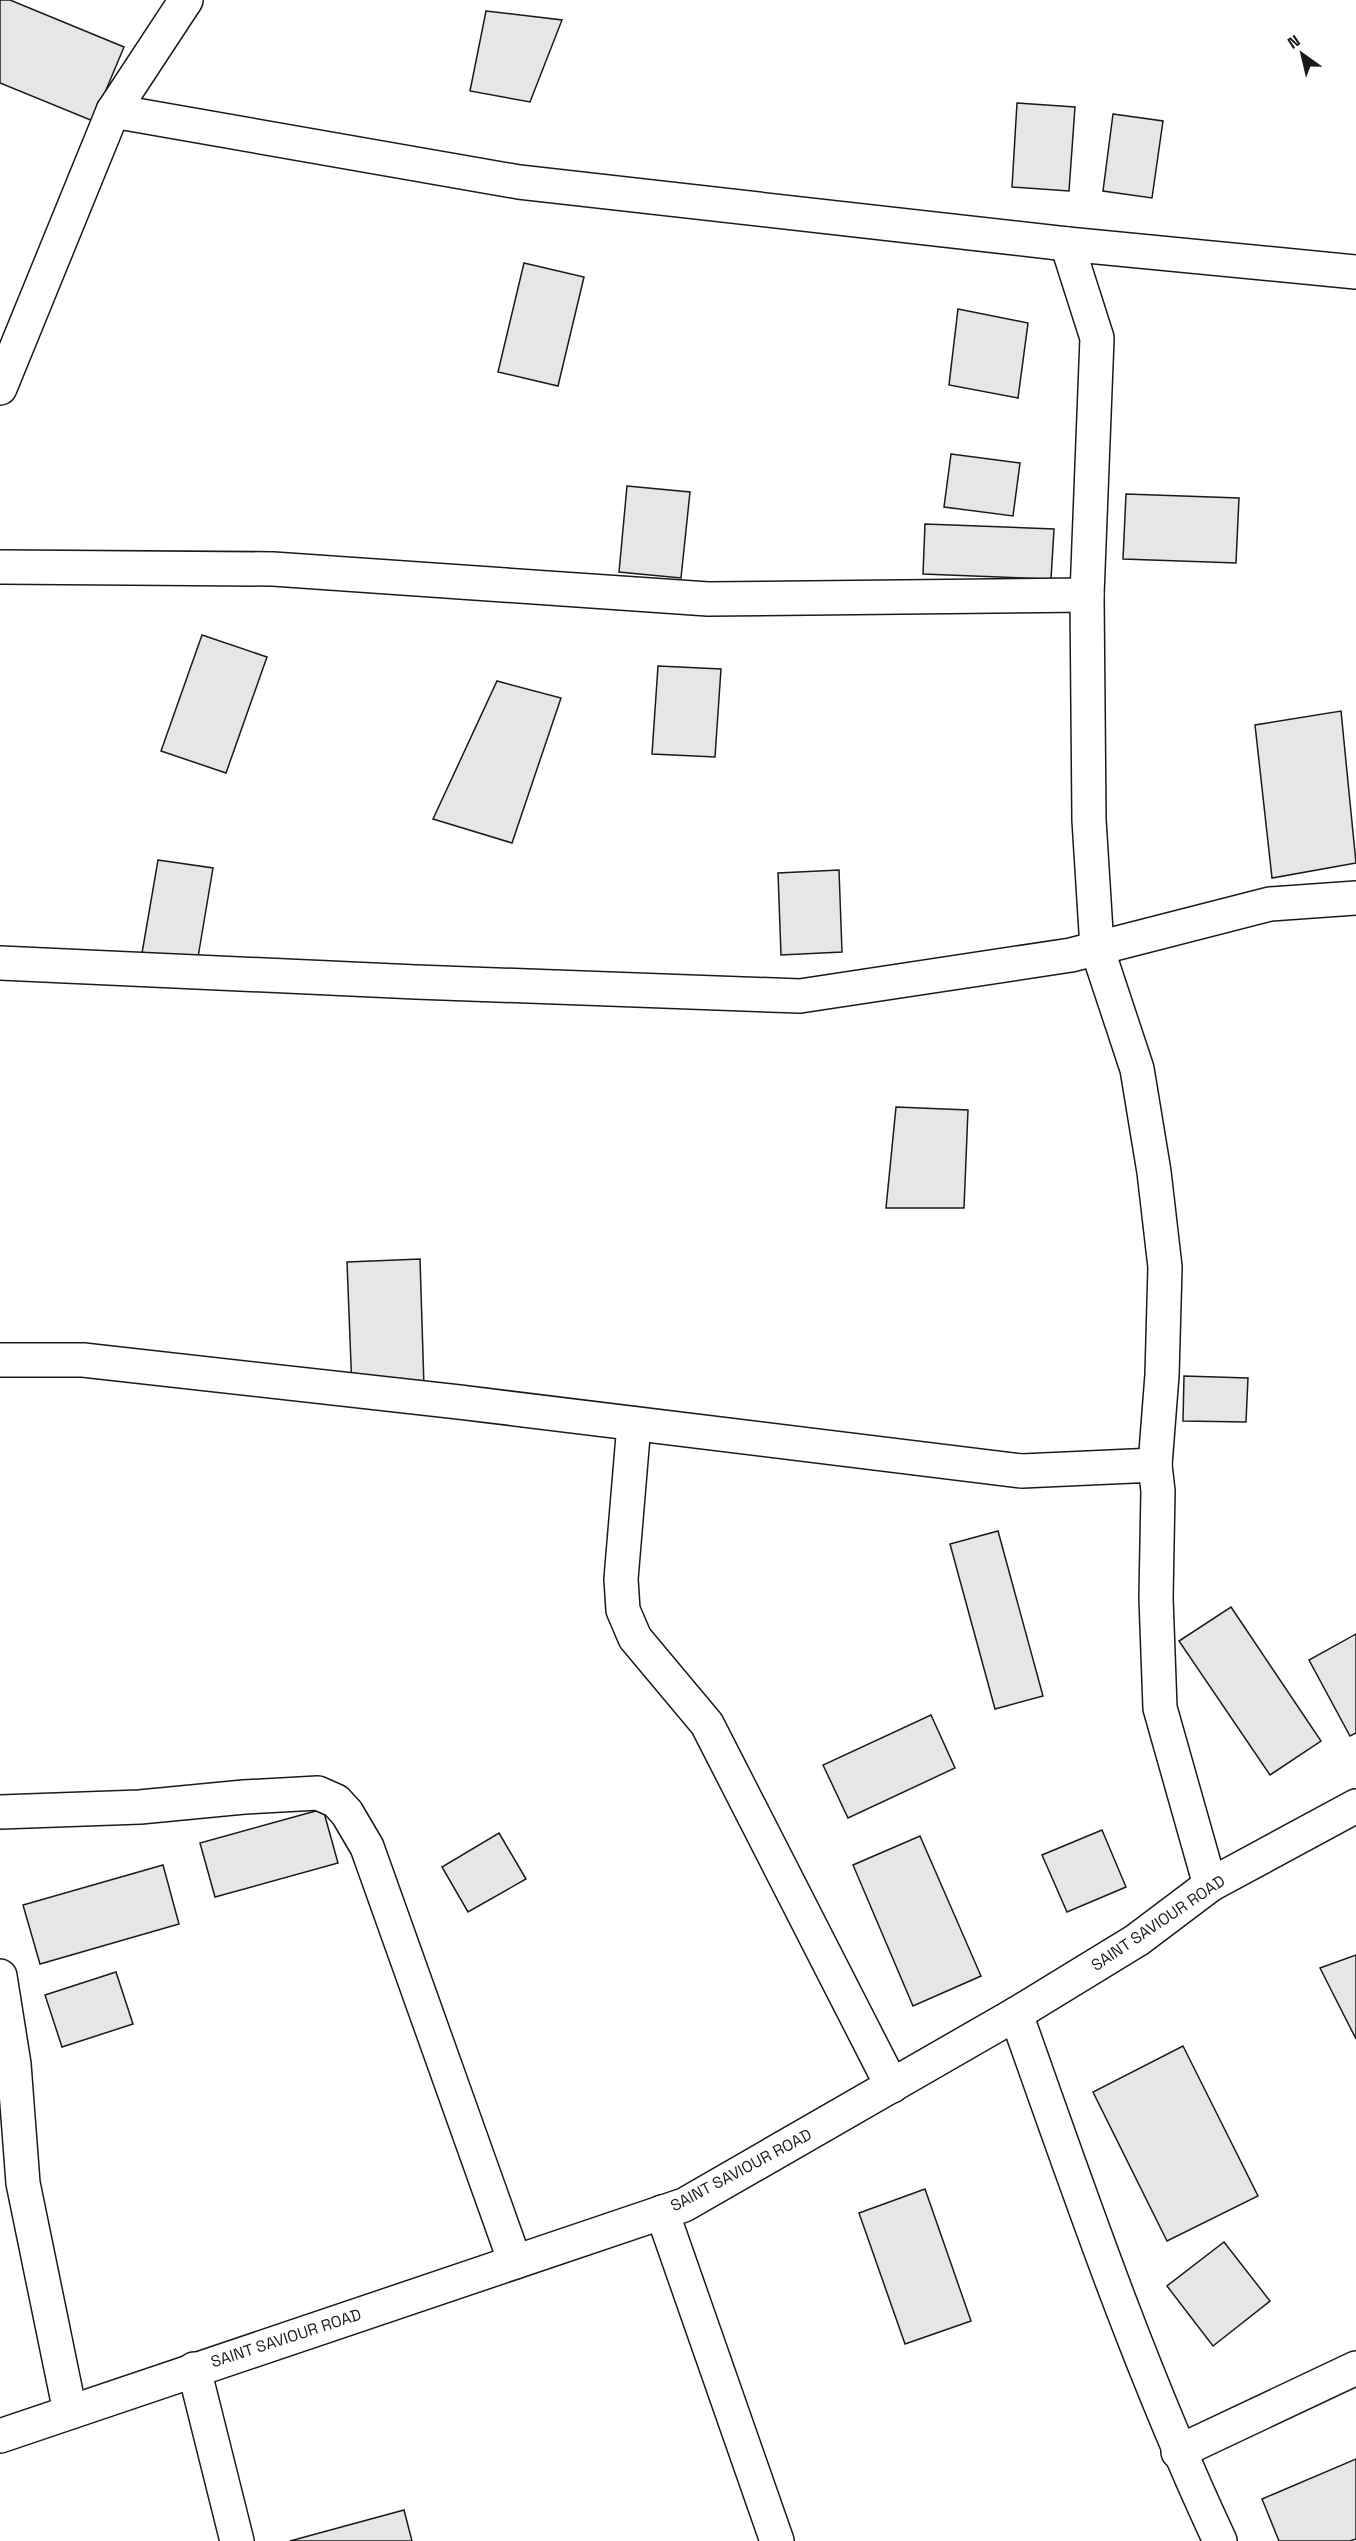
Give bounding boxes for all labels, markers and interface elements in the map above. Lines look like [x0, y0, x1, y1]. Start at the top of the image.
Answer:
north arrow [1272, 24, 1332, 84]
text: N [1284, 30, 1304, 54]
street label: SAINT SAVIOUR ROAD [1087, 1870, 1229, 1976]
street label: SAINT SAVIOUR ROAD [667, 2124, 815, 2216]
street label: SAINT SAVIOUR ROAD [208, 2304, 364, 2372]

